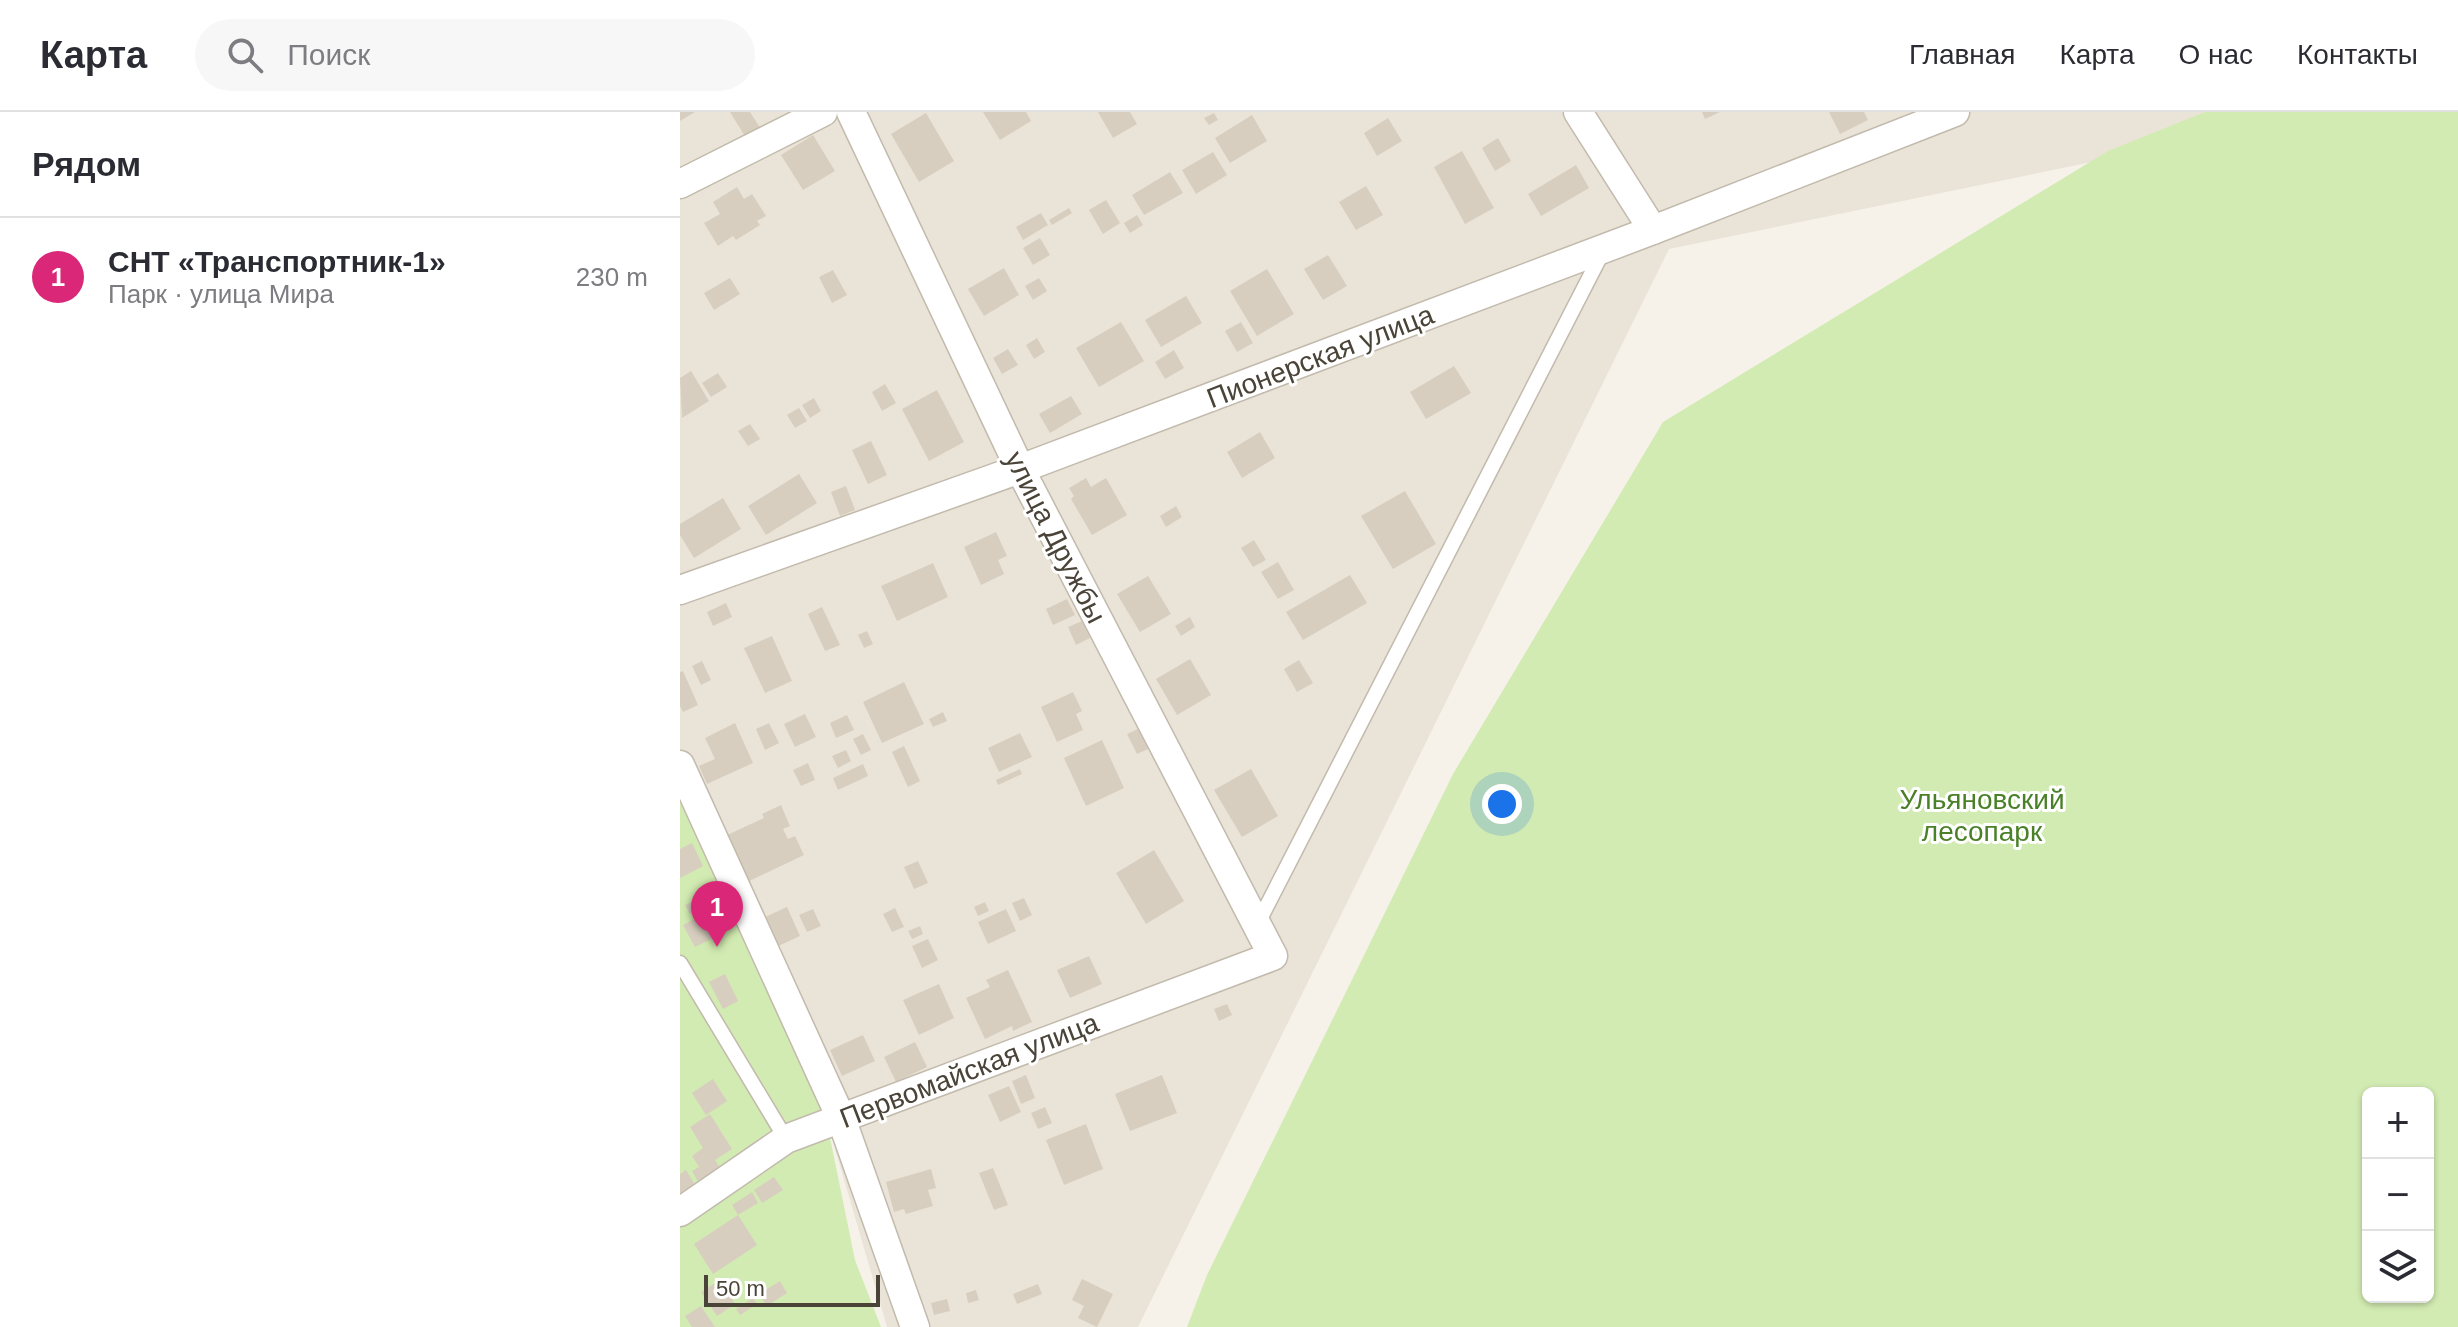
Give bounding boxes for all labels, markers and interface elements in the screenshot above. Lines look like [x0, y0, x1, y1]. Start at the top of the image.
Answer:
search box [195, 19, 755, 91]
icon: search [223, 33, 267, 77]
text: Карта [40, 34, 147, 76]
text: Поиск [287, 38, 370, 71]
text: Главная [1909, 39, 2016, 70]
text: Карта [2060, 39, 2134, 70]
text: О нас [2178, 39, 2253, 70]
text: Контакты [2297, 39, 2418, 70]
text: Рядом [32, 145, 141, 183]
text: СНТ «Транспортник-1» [108, 245, 446, 278]
text: 1 [51, 262, 65, 292]
text: 230 m [576, 262, 648, 292]
text: Парк · улица Мира [108, 279, 334, 309]
street label: Пионерская улица [1202, 299, 1438, 414]
street label: улица Дружбы [999, 446, 1112, 628]
your location [1482, 784, 1522, 824]
park label: Ульяновский лесопарк [1899, 784, 2065, 847]
pin: 1 [691, 881, 743, 947]
street label: Первомайская улица [836, 1007, 1103, 1134]
map controls [2362, 1087, 2434, 1303]
button: + [2362, 1087, 2434, 1159]
button: − [2362, 1159, 2434, 1231]
button: layers [2362, 1231, 2434, 1303]
scale bar [704, 1271, 880, 1307]
text: 50 m [716, 1276, 765, 1301]

